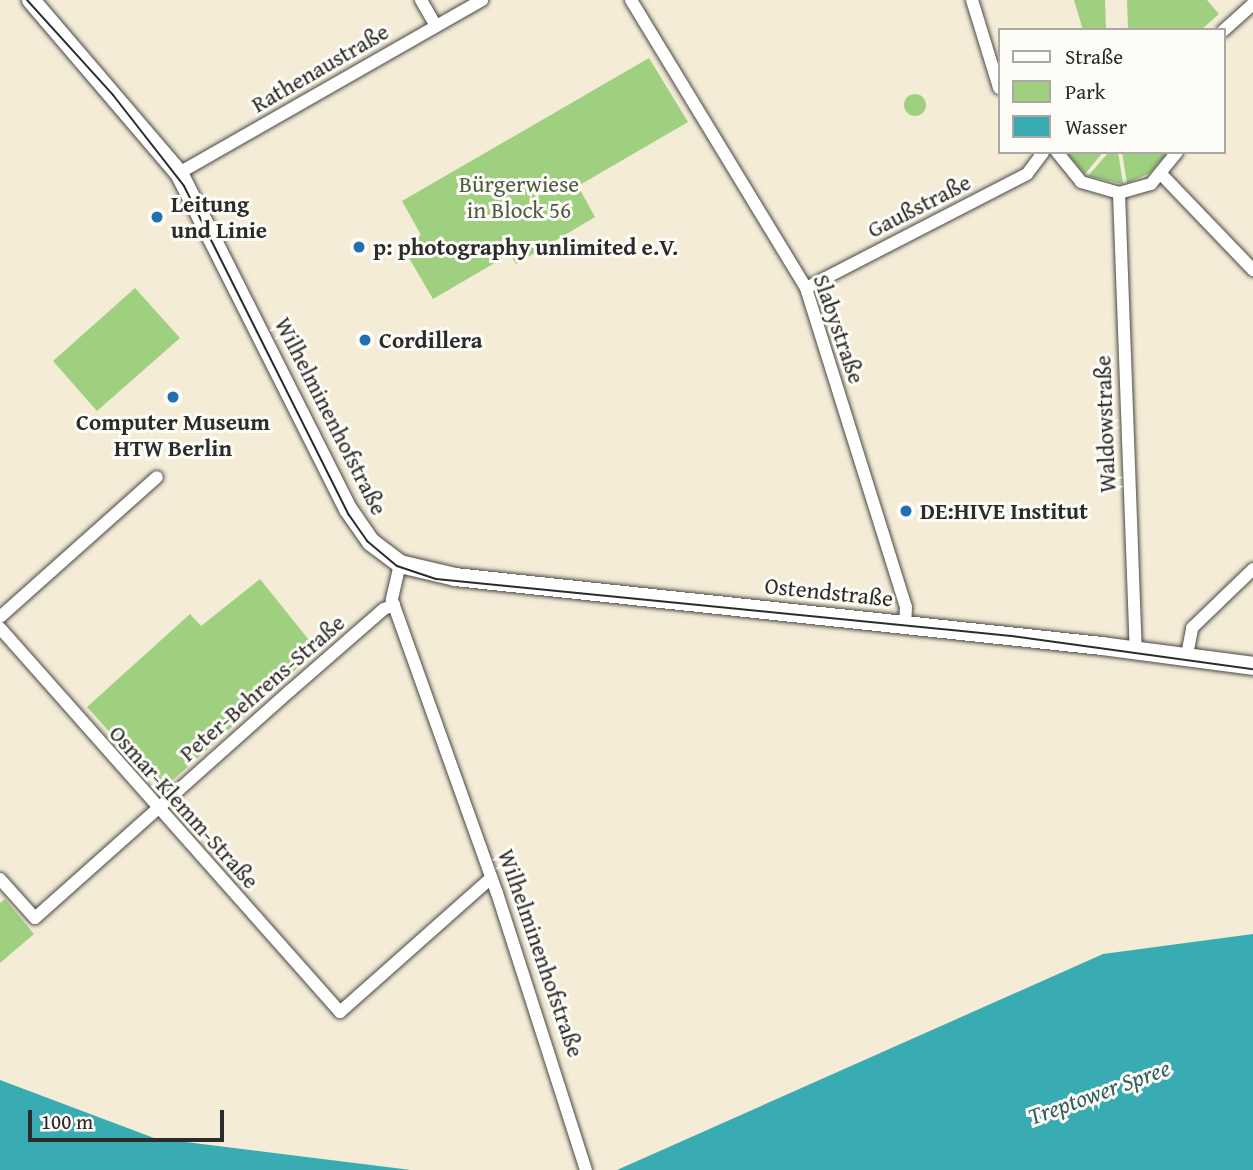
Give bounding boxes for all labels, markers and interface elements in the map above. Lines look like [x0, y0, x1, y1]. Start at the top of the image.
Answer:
street label: Rathenaustraße [246, 18, 394, 118]
legend [998, 28, 1225, 154]
text: Straße [1065, 41, 1123, 72]
text: Park [1065, 76, 1106, 107]
text: Wasser [1065, 111, 1127, 142]
street label: Gaußstraße [863, 168, 975, 244]
park label: Bürgerwiese in Block 56 [459, 170, 579, 224]
place label: Leitung und Linie [171, 190, 267, 244]
marker: Leitung und Linie [149, 209, 165, 225]
place label: p: photography unlimited e.V. [373, 233, 678, 261]
marker: p: photography unlimited e.V. [351, 239, 367, 255]
street label: Slabystraße [807, 271, 871, 387]
street label: Wilhelminenhofstraße [269, 313, 393, 519]
place label: Cordillera [379, 326, 483, 354]
marker: Cordillera [357, 332, 373, 348]
street label: Waldowstraße [1089, 355, 1121, 493]
marker: Computer Museum HTW Berlin [165, 389, 181, 405]
place label: Computer Museum HTW Berlin [76, 408, 270, 462]
place label: DE:HIVE Institut [920, 497, 1088, 525]
marker: DE:HIVE Institut [898, 503, 914, 519]
street label: Ostendstraße [763, 572, 895, 612]
street label: Peter-Behrens-Straße [174, 609, 350, 767]
street label: Osmar-Klemm-Straße [103, 720, 265, 894]
street label: Wilhelminenhofstraße [492, 845, 590, 1061]
water label: Treptower Spree [1024, 1053, 1174, 1131]
scale bar [32, 1096, 228, 1140]
text: 100 m [41, 1106, 93, 1137]

